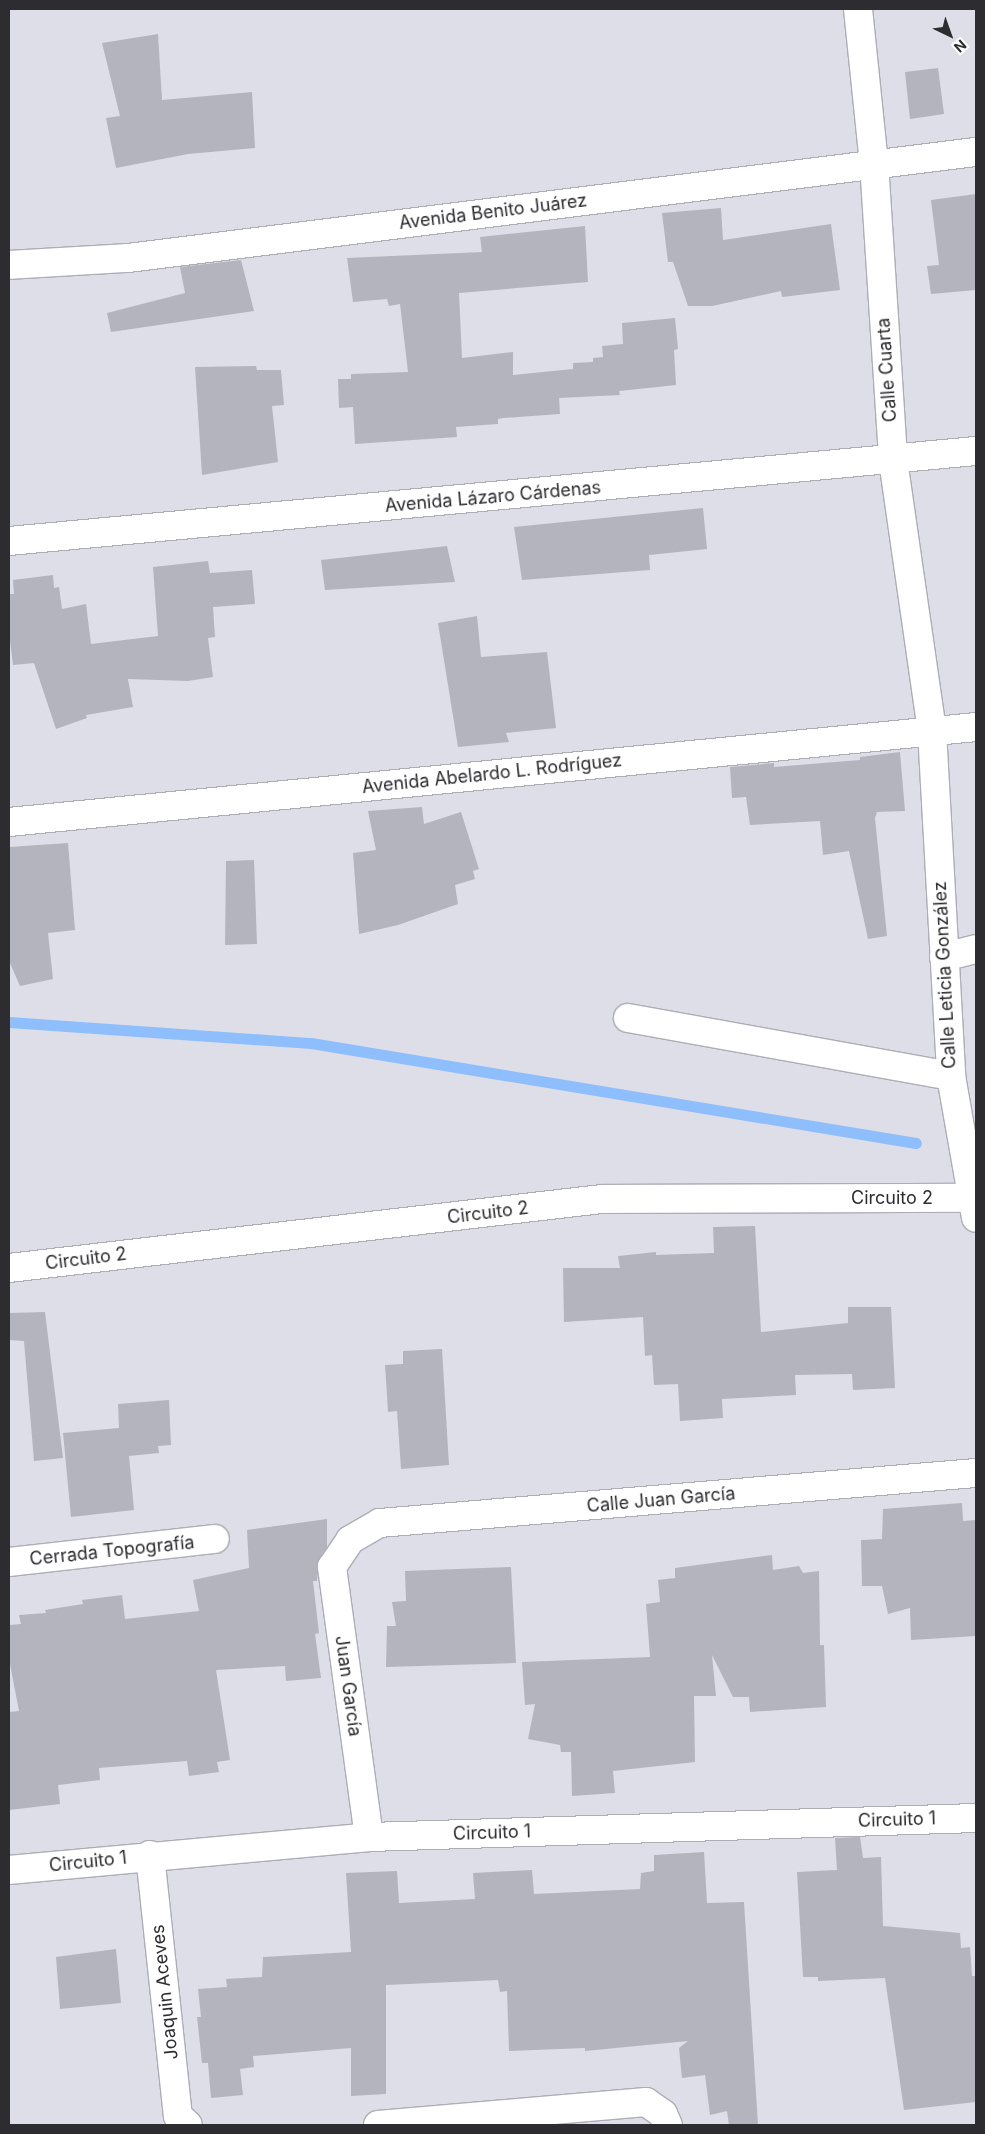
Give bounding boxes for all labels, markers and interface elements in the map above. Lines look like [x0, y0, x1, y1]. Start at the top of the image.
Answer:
north arrow [925, 10, 975, 60]
text: N [951, 37, 970, 56]
street label: Avenida Benito Juárez [398, 190, 588, 234]
street label: Calle Cuarta [873, 317, 901, 423]
street label: Avenida Lázaro Cárdenas [384, 477, 602, 517]
street label: Avenida Abelardo L. Rodríguez [361, 750, 623, 798]
street label: Calle Leticia González [929, 881, 961, 1069]
street label: Circuito 2 [851, 1187, 933, 1209]
street label: Circuito 2 [446, 1197, 530, 1229]
street label: Circuito 2 [44, 1243, 128, 1275]
street label: Calle Juan García [586, 1483, 736, 1517]
street label: Cerrada Topografía [29, 1532, 195, 1570]
street label: Juan García [330, 1634, 366, 1738]
street label: Circuito 1 [858, 1808, 936, 1832]
street label: Circuito 1 [453, 1821, 531, 1845]
street label: Circuito 1 [48, 1847, 128, 1877]
street label: Joaquin Aceves [147, 1923, 183, 2061]

